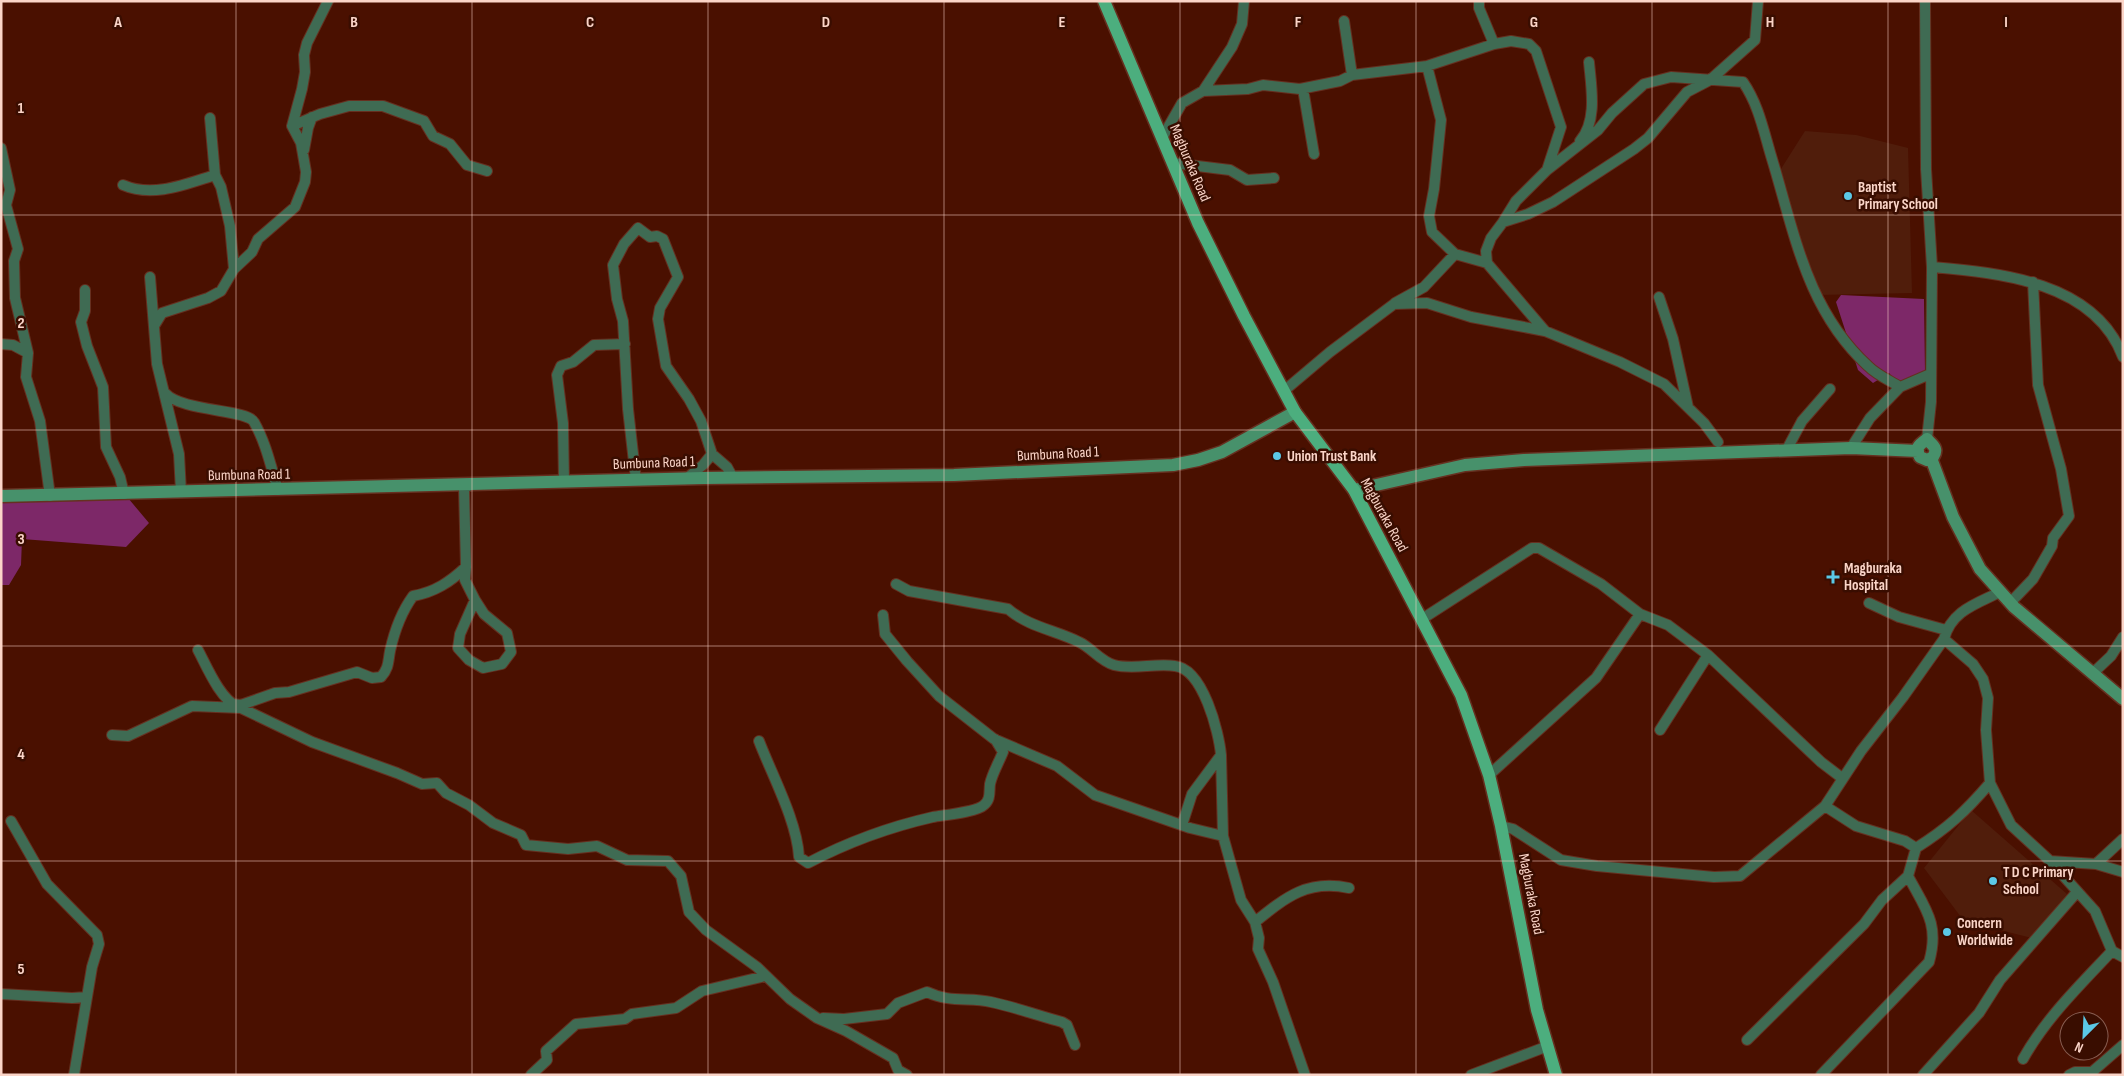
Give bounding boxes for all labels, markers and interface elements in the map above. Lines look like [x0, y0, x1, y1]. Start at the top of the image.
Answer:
text: A [113, 13, 122, 32]
text: B [350, 13, 358, 32]
text: C [586, 13, 594, 32]
text: D [822, 13, 830, 32]
text: E [1059, 13, 1066, 32]
text: F [1295, 13, 1302, 32]
text: G [1530, 13, 1538, 32]
text: H [1766, 13, 1774, 32]
text: I [2004, 13, 2008, 32]
text: 1 [18, 99, 25, 118]
street label: Magburaka Road [1165, 122, 1215, 204]
place label: Baptist Primary School [1858, 178, 1938, 214]
marker: Baptist Primary School [1842, 190, 1854, 202]
text: 2 [17, 314, 25, 333]
street label: Bumbuna Road 1 [1016, 442, 1100, 466]
place label: Union Trust Bank [1287, 447, 1377, 466]
marker: Union Trust Bank [1271, 450, 1283, 462]
street label: Bumbuna Road 1 [613, 452, 696, 474]
street label: Bumbuna Road 1 [208, 465, 291, 485]
street label: Magburaka Road [1356, 475, 1412, 555]
text: 3 [17, 530, 25, 549]
place label: Magburaka Hospital [1844, 559, 1902, 595]
marker: Magburaka Hospital [1826, 570, 1840, 584]
text: 4 [17, 745, 25, 764]
street label: Magburaka Road [1514, 852, 1548, 936]
place label: T D C Primary School [2003, 863, 2074, 899]
marker: T D C Primary School [1987, 875, 1999, 887]
place label: Concern Worldwide [1957, 914, 2013, 950]
marker: Concern Worldwide [1941, 926, 1953, 938]
text: 5 [17, 960, 25, 979]
north arrow [2059, 1011, 2109, 1061]
text: N [2072, 1038, 2086, 1057]

